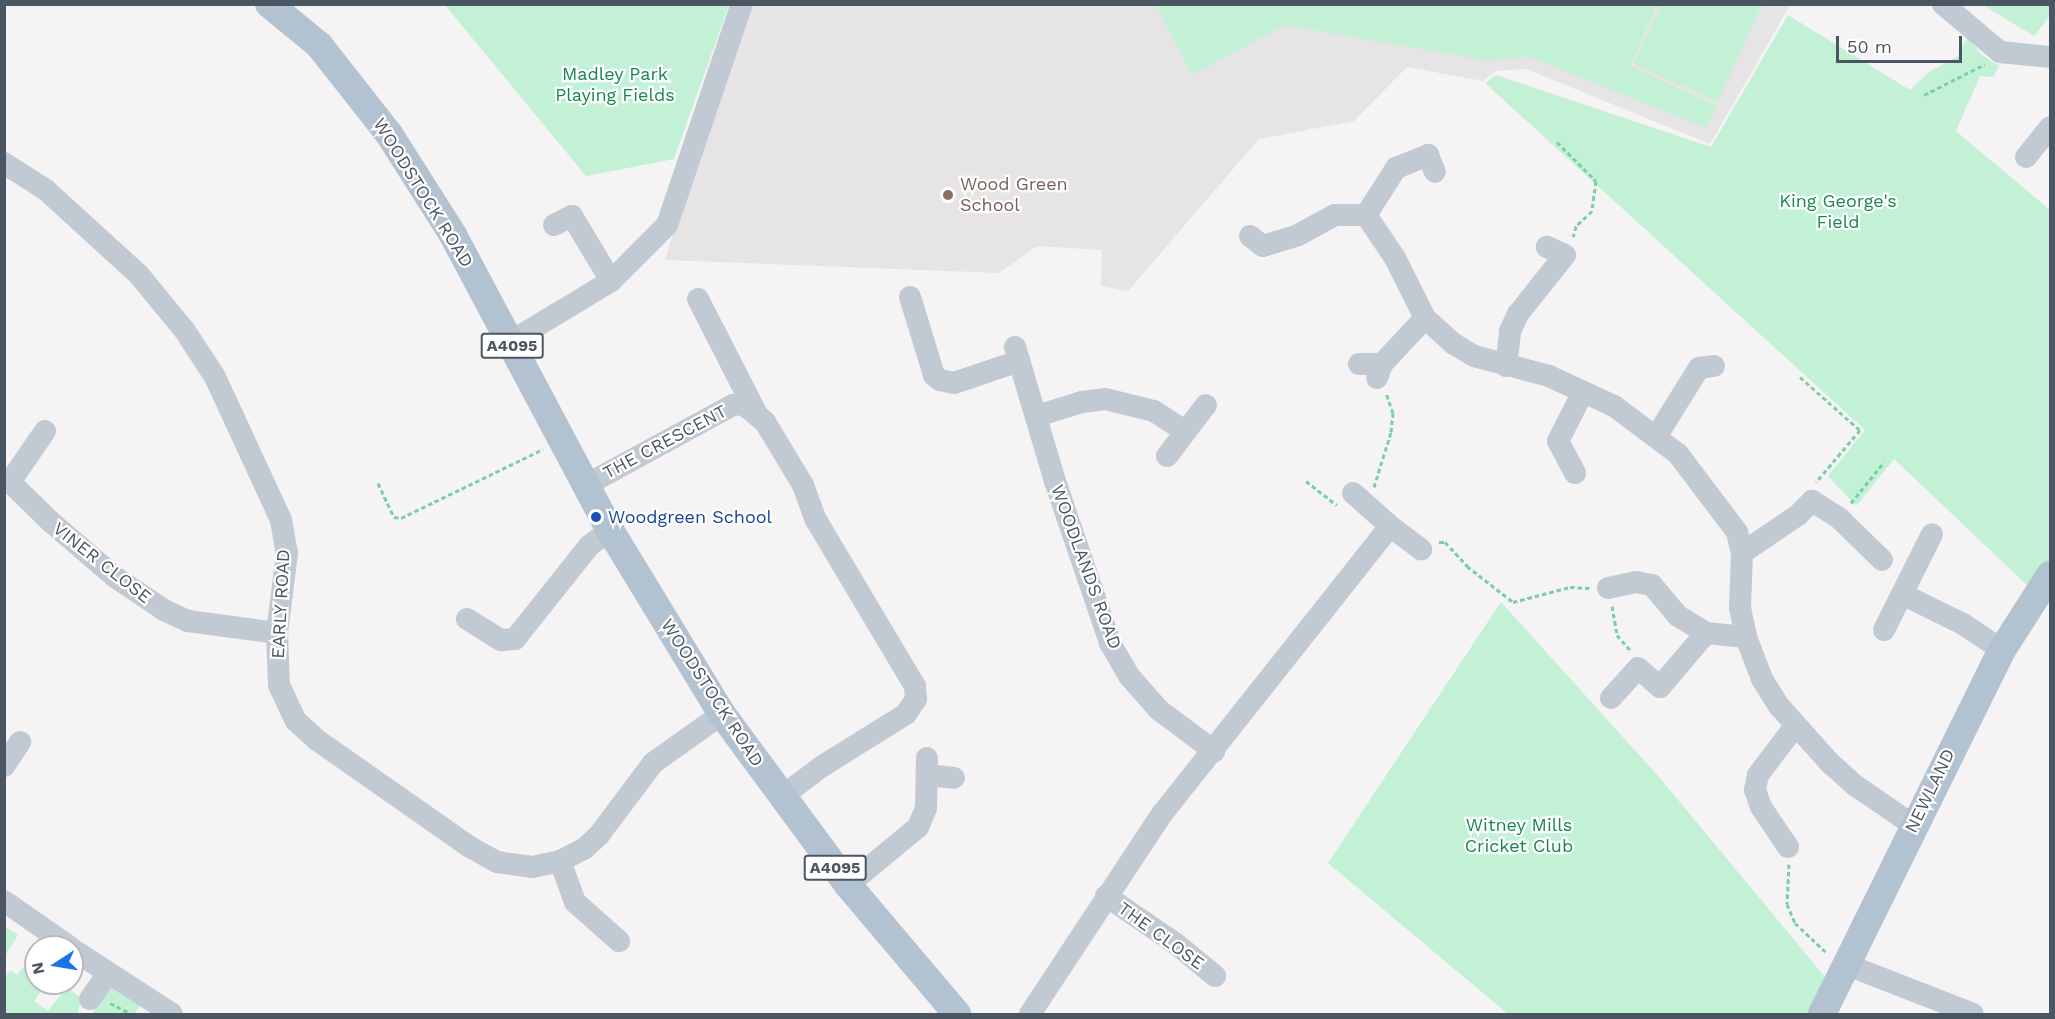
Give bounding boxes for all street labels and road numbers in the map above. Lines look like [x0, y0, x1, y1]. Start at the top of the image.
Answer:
street label: WOODSTOCK ROAD [368, 114, 478, 272]
road number: A4095 [480, 333, 544, 359]
street label: THE CRESCENT [599, 400, 731, 484]
street label: WOODLANDS ROAD [1046, 482, 1126, 652]
street label: VINER CLOSE [48, 518, 156, 608]
street label: EARLY ROAD [267, 548, 295, 660]
street label: WOODSTOCK ROAD [656, 615, 768, 771]
street label: NEWLAND [1900, 745, 1960, 837]
road number: A4095 [804, 855, 866, 881]
street label: THE CLOSE [1114, 898, 1208, 974]

